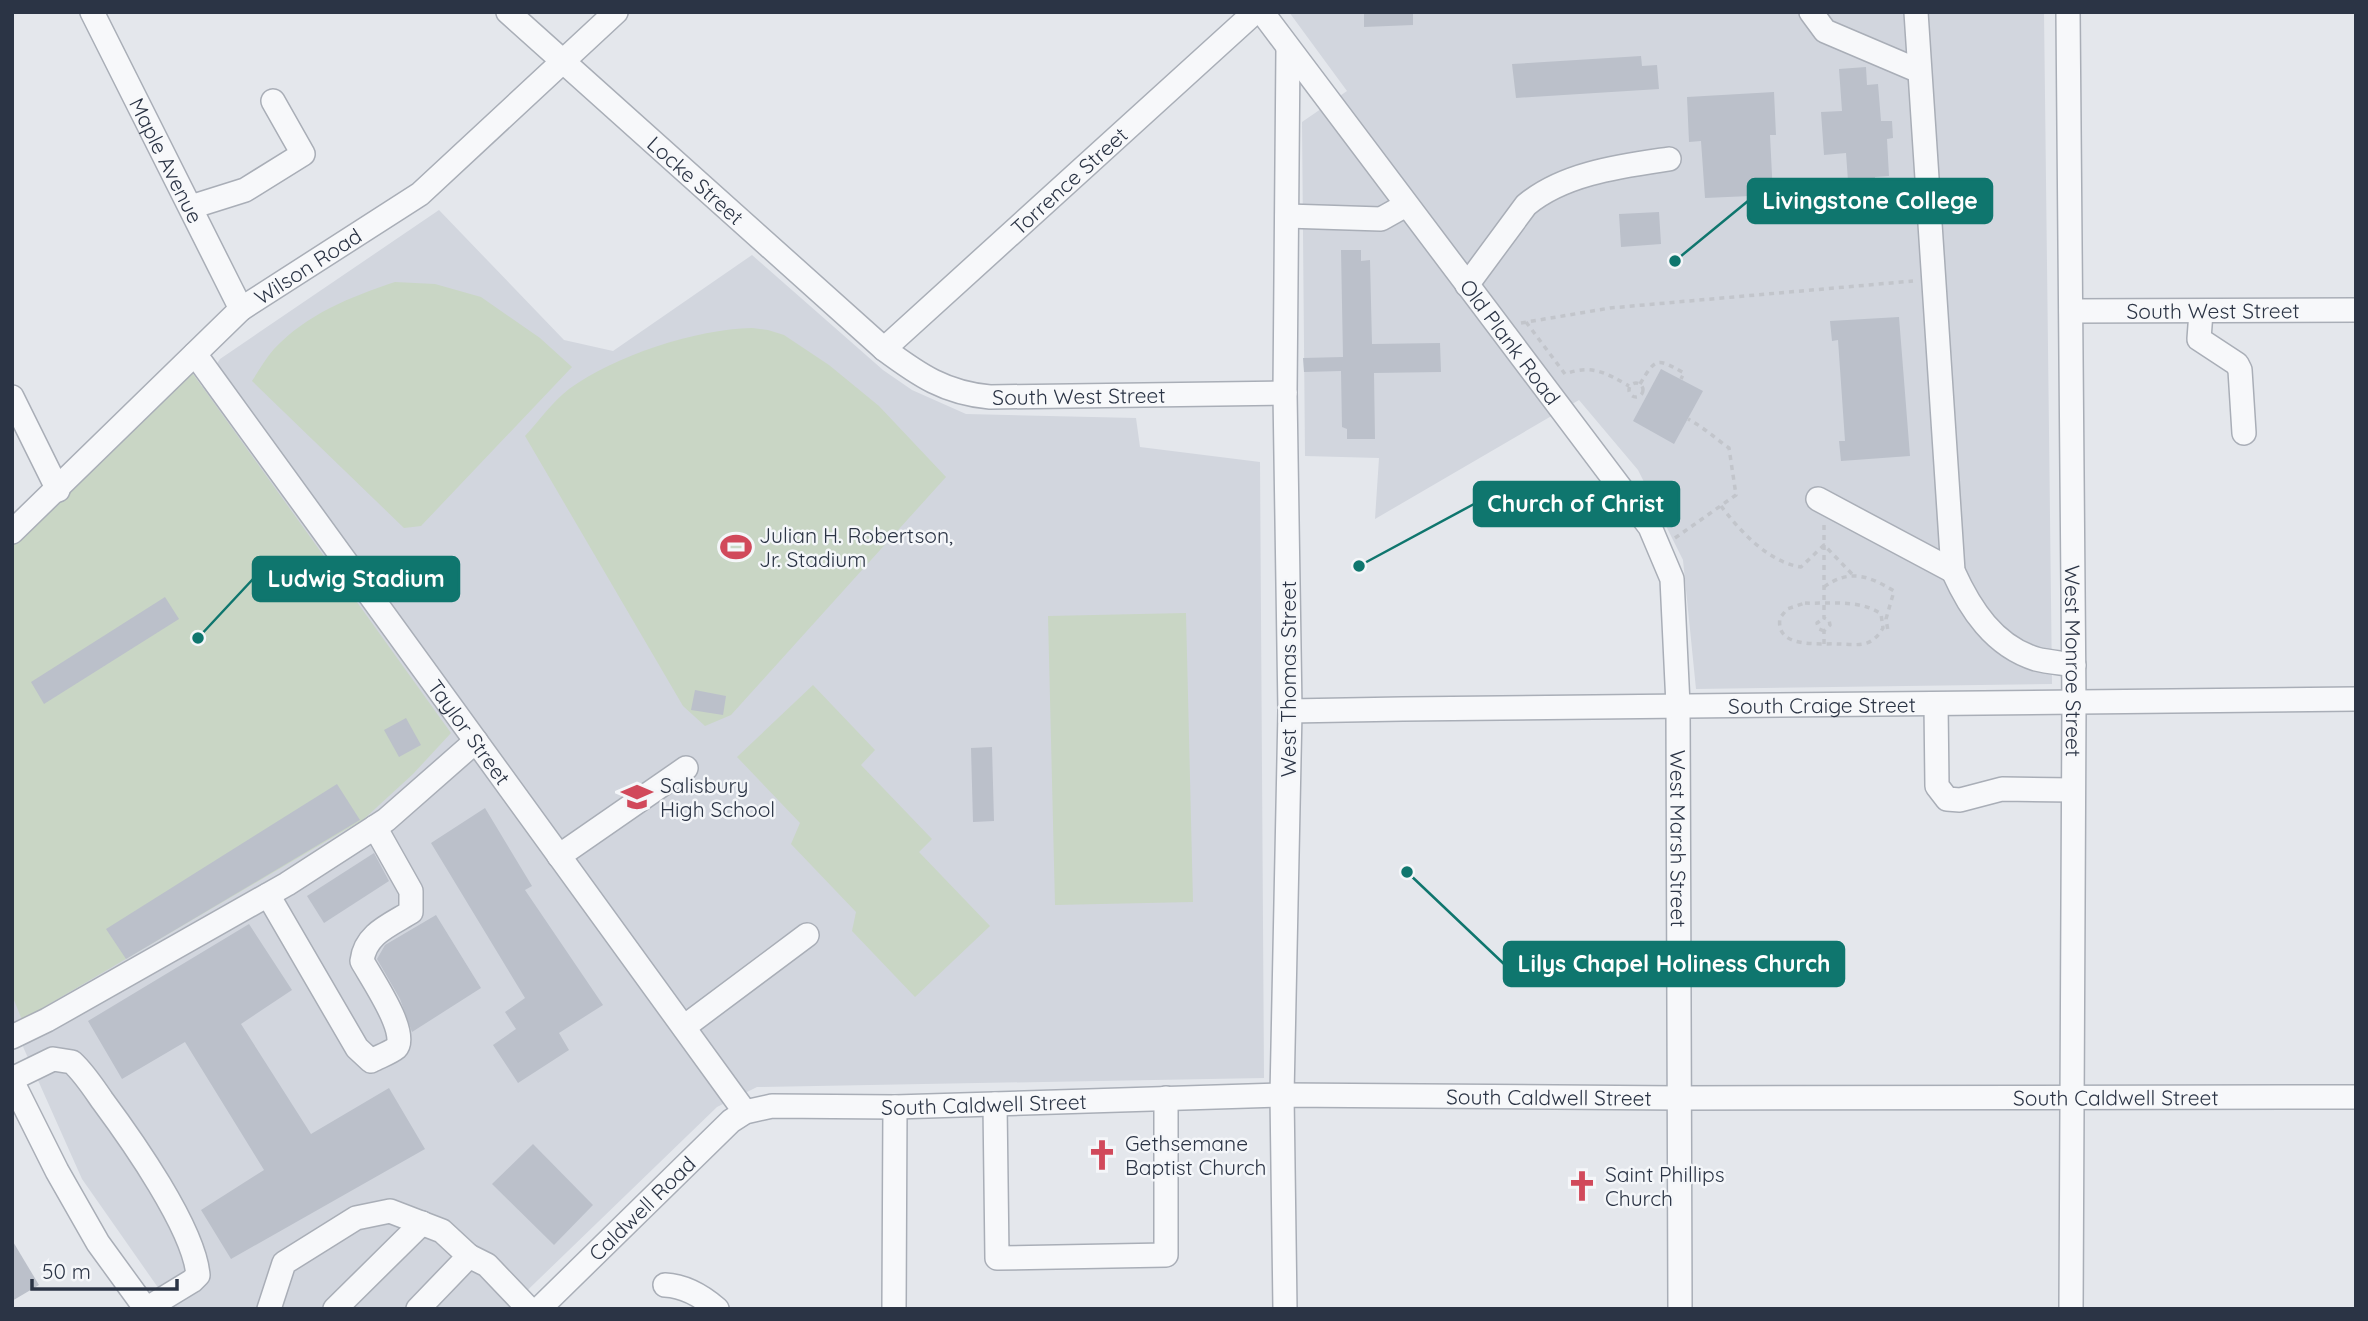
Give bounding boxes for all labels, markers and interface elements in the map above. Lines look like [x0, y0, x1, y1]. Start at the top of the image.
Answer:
street label: Maple Avenue [124, 93, 209, 227]
street label: Torrence Street [1005, 121, 1133, 240]
street label: Locke Street [642, 130, 749, 230]
callout: Livingstone College [1748, 179, 1992, 223]
text: Livingstone College [1762, 186, 1978, 215]
street label: Wilson Road [249, 222, 366, 310]
street label: Old Plank Road [1455, 274, 1566, 410]
street label: South West Street [2126, 297, 2300, 324]
street label: South West Street [992, 382, 1166, 410]
callout: Church of Christ [1474, 482, 1679, 526]
text: Church of Christ [1487, 489, 1665, 518]
place label: Julian H. Robertson, Jr. Stadium [759, 522, 953, 572]
sports icon: Julian H. Robertson, Jr. Stadium [719, 530, 753, 564]
callout: Ludwig Stadium [253, 557, 459, 601]
text: Ludwig Stadium [267, 564, 445, 593]
street label: West Monroe Street [2060, 565, 2087, 757]
street label: West Thomas Street [1275, 581, 1301, 777]
street label: Taylor Street [422, 674, 516, 790]
street label: South Craige Street [1728, 691, 1916, 719]
street label: West Marsh Street [1665, 750, 1692, 928]
place label: Salisbury High School [660, 772, 775, 822]
school or university icon: Salisbury High School [620, 780, 654, 814]
callout: Lilys Chapel Holiness Church [1504, 942, 1844, 986]
text: Lilys Chapel Holiness Church [1518, 949, 1830, 978]
street label: South Caldwell Street [1446, 1083, 1652, 1111]
street label: South Caldwell Street [2013, 1084, 2219, 1111]
street label: South Caldwell Street [881, 1088, 1087, 1120]
place label: Gethsemane Baptist Church [1125, 1130, 1266, 1180]
church icon: Gethsemane Baptist Church [1085, 1138, 1119, 1172]
street label: Caldwell Road [583, 1150, 701, 1266]
place label: Saint Phillips Church [1605, 1161, 1725, 1211]
church icon: Saint Phillips Church [1565, 1169, 1599, 1203]
scale bar [32, 1248, 177, 1292]
text: 50 m [42, 1258, 91, 1284]

